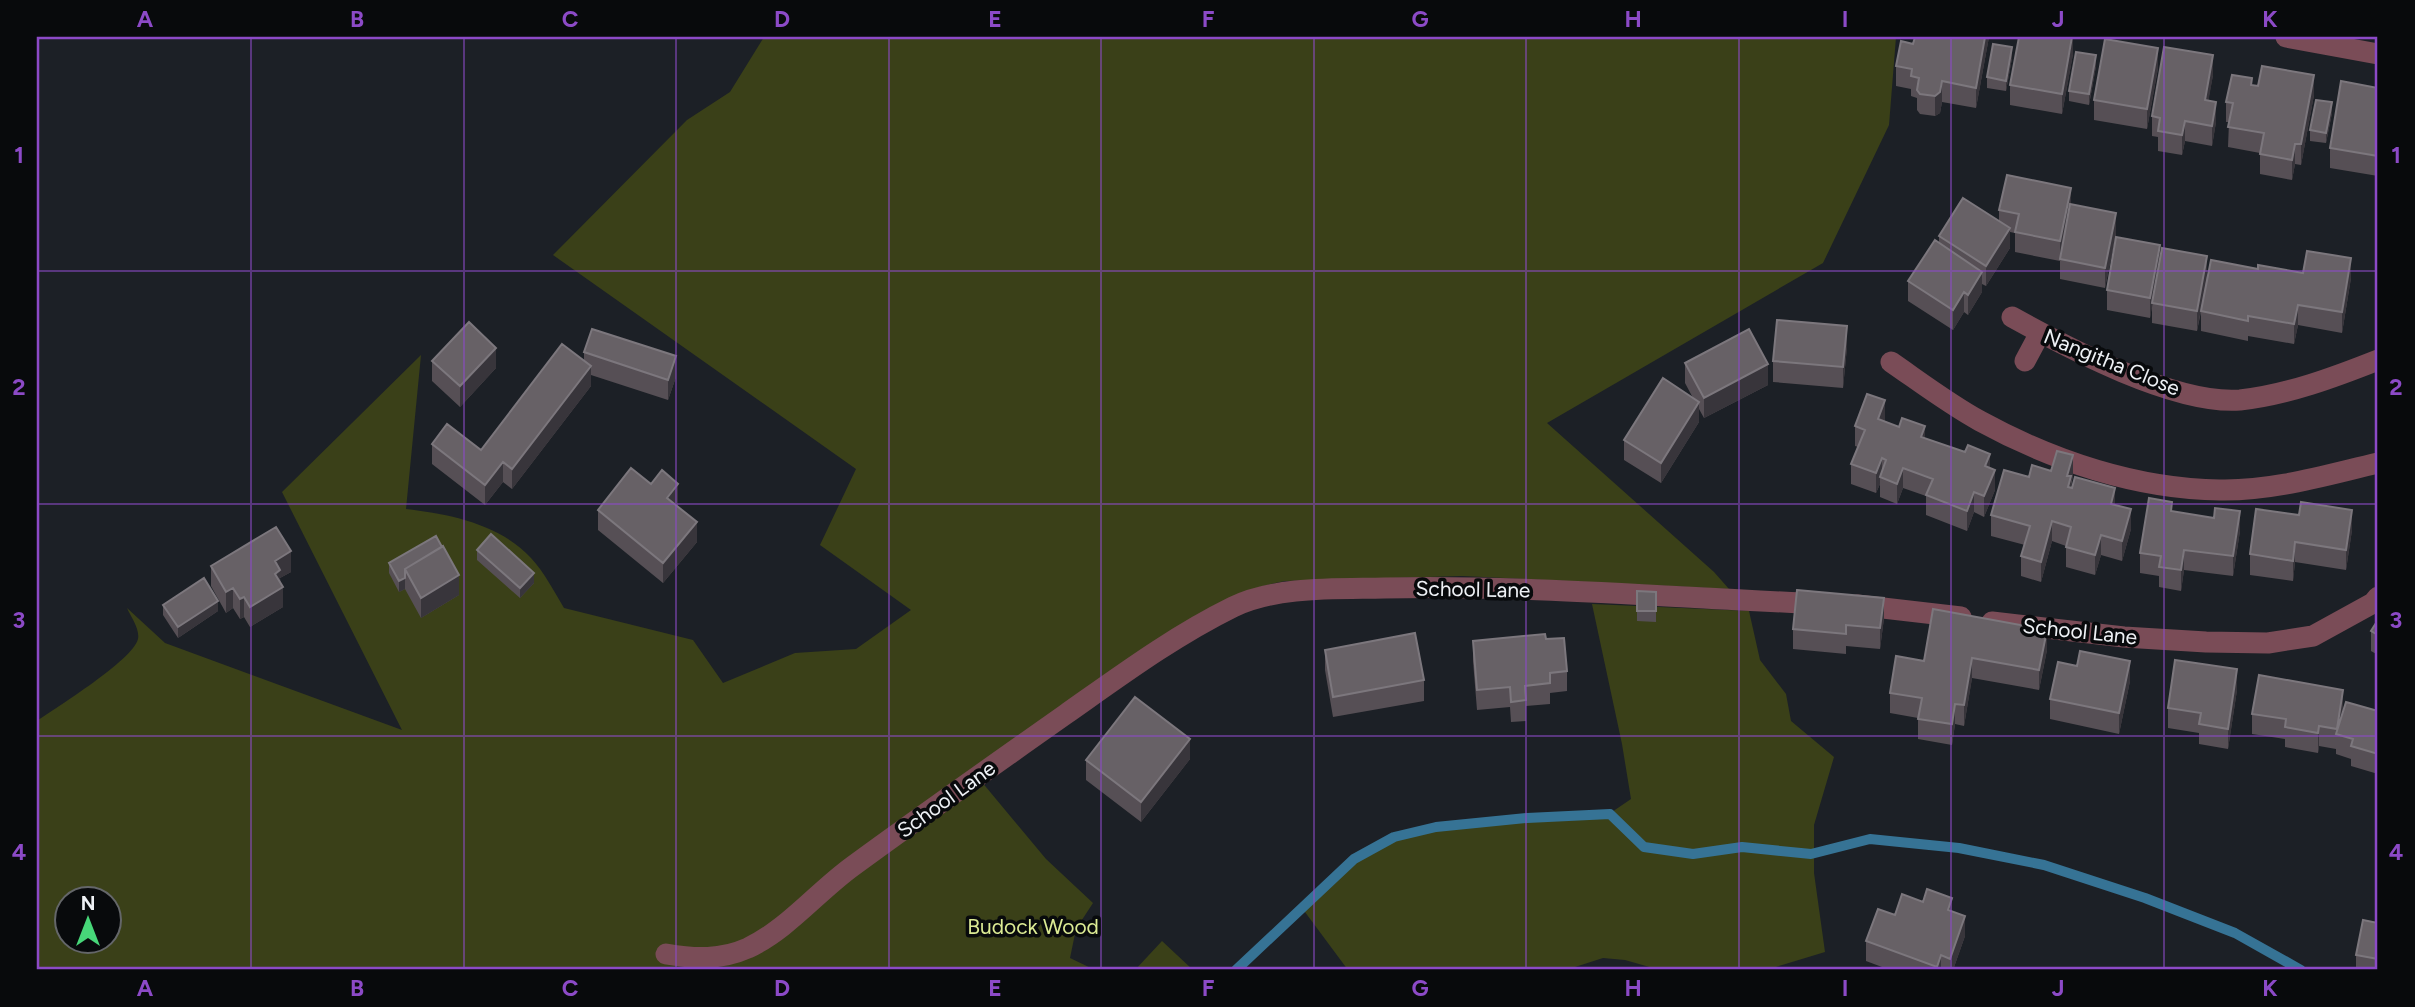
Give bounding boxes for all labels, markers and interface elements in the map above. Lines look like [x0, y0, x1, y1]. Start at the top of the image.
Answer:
text: A [137, 5, 154, 33]
text: B [350, 5, 364, 33]
text: C [562, 5, 579, 33]
text: D [774, 5, 790, 33]
text: E [988, 5, 1002, 33]
text: F [1202, 5, 1215, 33]
text: G [1411, 5, 1429, 33]
text: H [1624, 5, 1642, 33]
text: I [1842, 5, 1848, 33]
text: J [2052, 5, 2064, 33]
text: K [2262, 5, 2278, 33]
text: 1 [14, 141, 24, 169]
text: 1 [2391, 141, 2401, 169]
street label: Nangitha Close [2040, 323, 2184, 401]
text: 2 [12, 373, 26, 401]
text: 2 [2389, 373, 2403, 401]
street label: School Lane [1415, 575, 1531, 603]
text: 3 [13, 606, 25, 634]
text: 3 [2390, 606, 2402, 634]
street label: School Lane [2022, 613, 2138, 649]
street label: School Lane [892, 755, 1000, 843]
text: 4 [12, 838, 26, 866]
text: 4 [2389, 838, 2403, 866]
north arrow [52, 884, 122, 954]
text: N [81, 892, 95, 915]
park label: Budock Wood [967, 914, 1099, 939]
text: A [137, 974, 154, 1002]
text: B [350, 974, 364, 1002]
text: C [562, 974, 579, 1002]
text: D [774, 974, 790, 1002]
text: E [988, 974, 1002, 1002]
text: F [1202, 974, 1215, 1002]
text: G [1411, 974, 1429, 1002]
text: H [1624, 974, 1642, 1002]
text: I [1842, 974, 1848, 1002]
text: J [2052, 974, 2064, 1002]
text: K [2262, 974, 2278, 1002]

